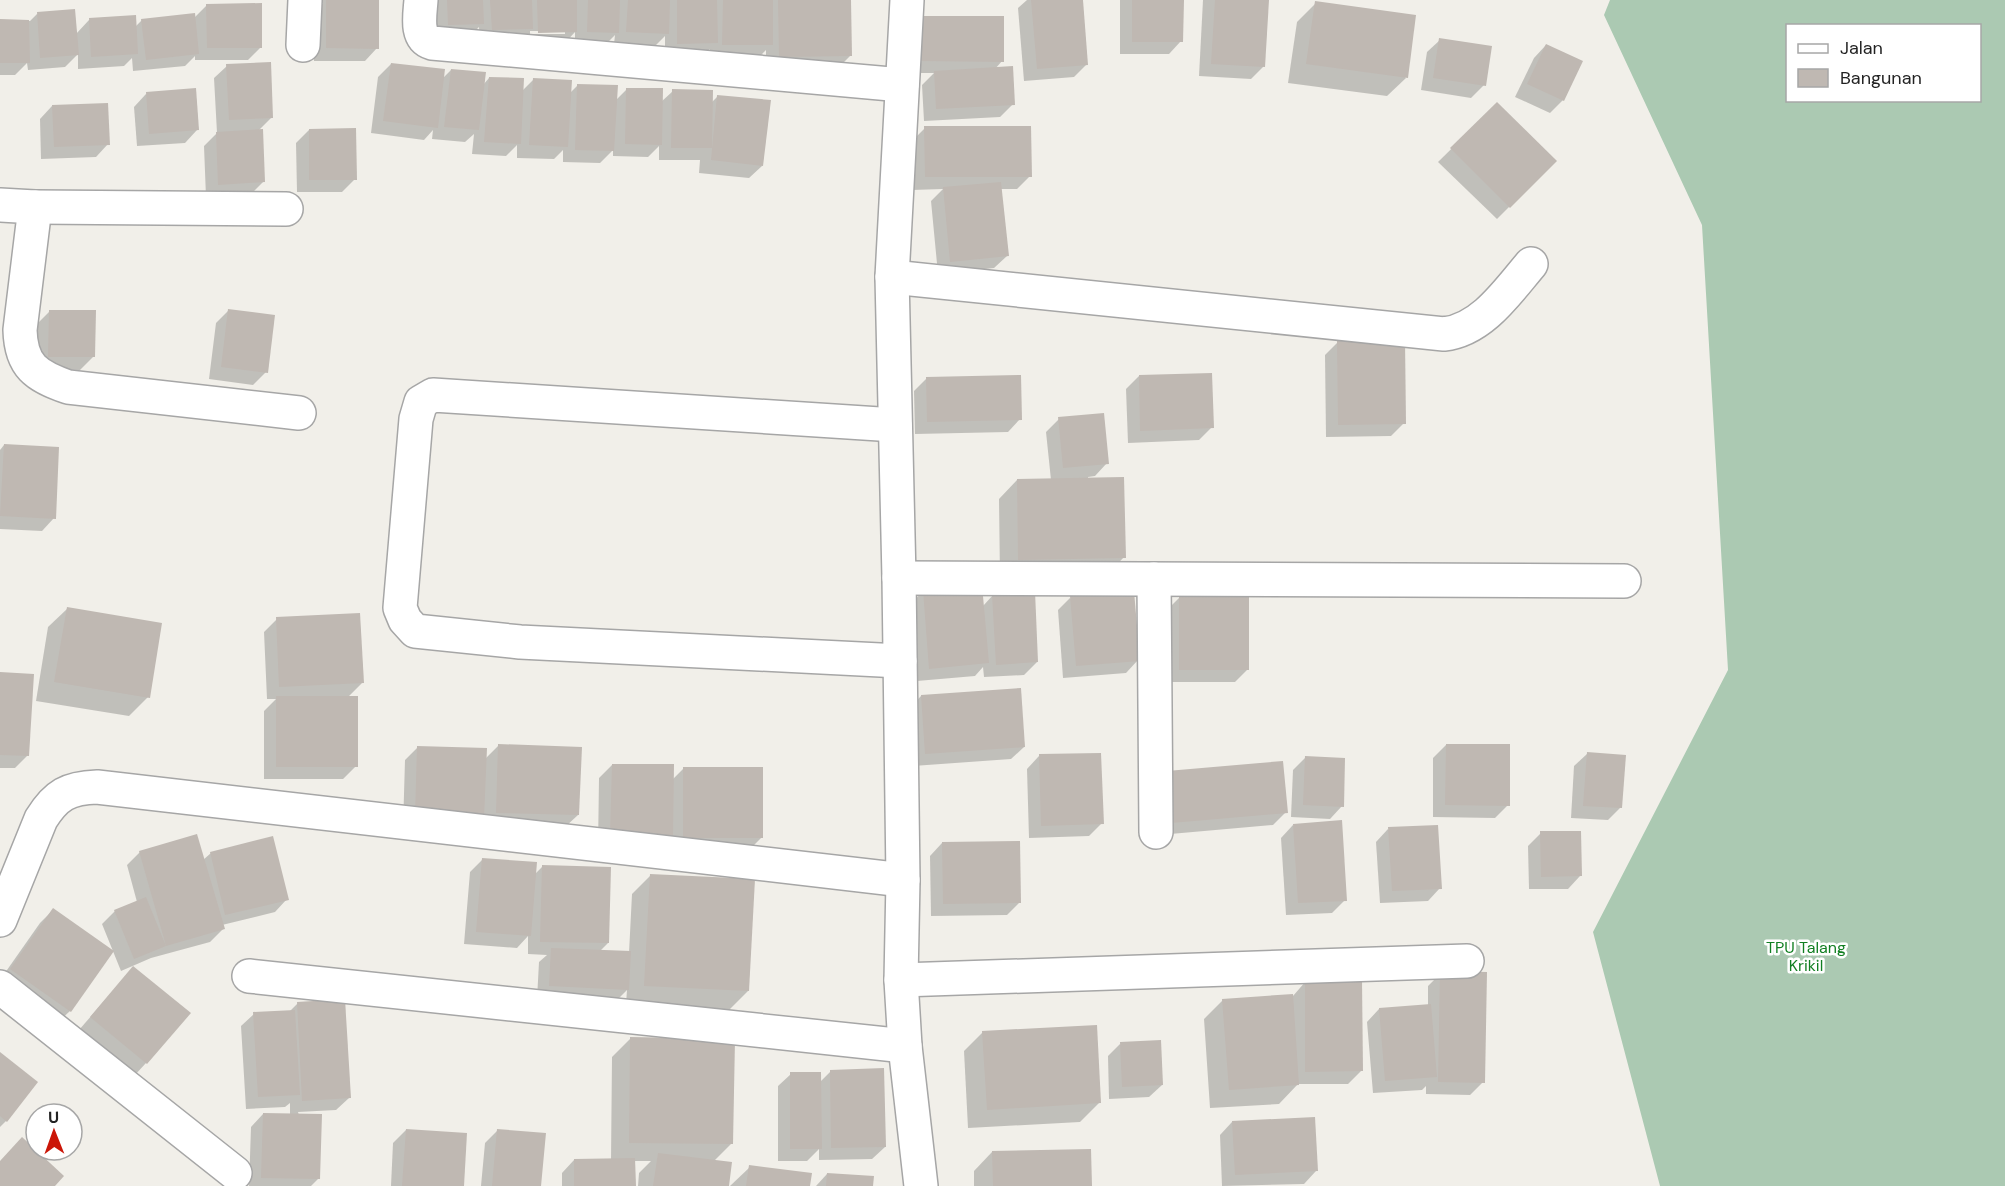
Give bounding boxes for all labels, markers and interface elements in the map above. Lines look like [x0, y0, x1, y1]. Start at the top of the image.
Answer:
legend [1786, 24, 1981, 102]
text: Jalan [1840, 36, 1883, 60]
text: Bangunan [1840, 66, 1922, 90]
park label: TPU Talang Krikil [1766, 937, 1846, 976]
north arrow [24, 1102, 84, 1162]
text: U [48, 1107, 59, 1128]

